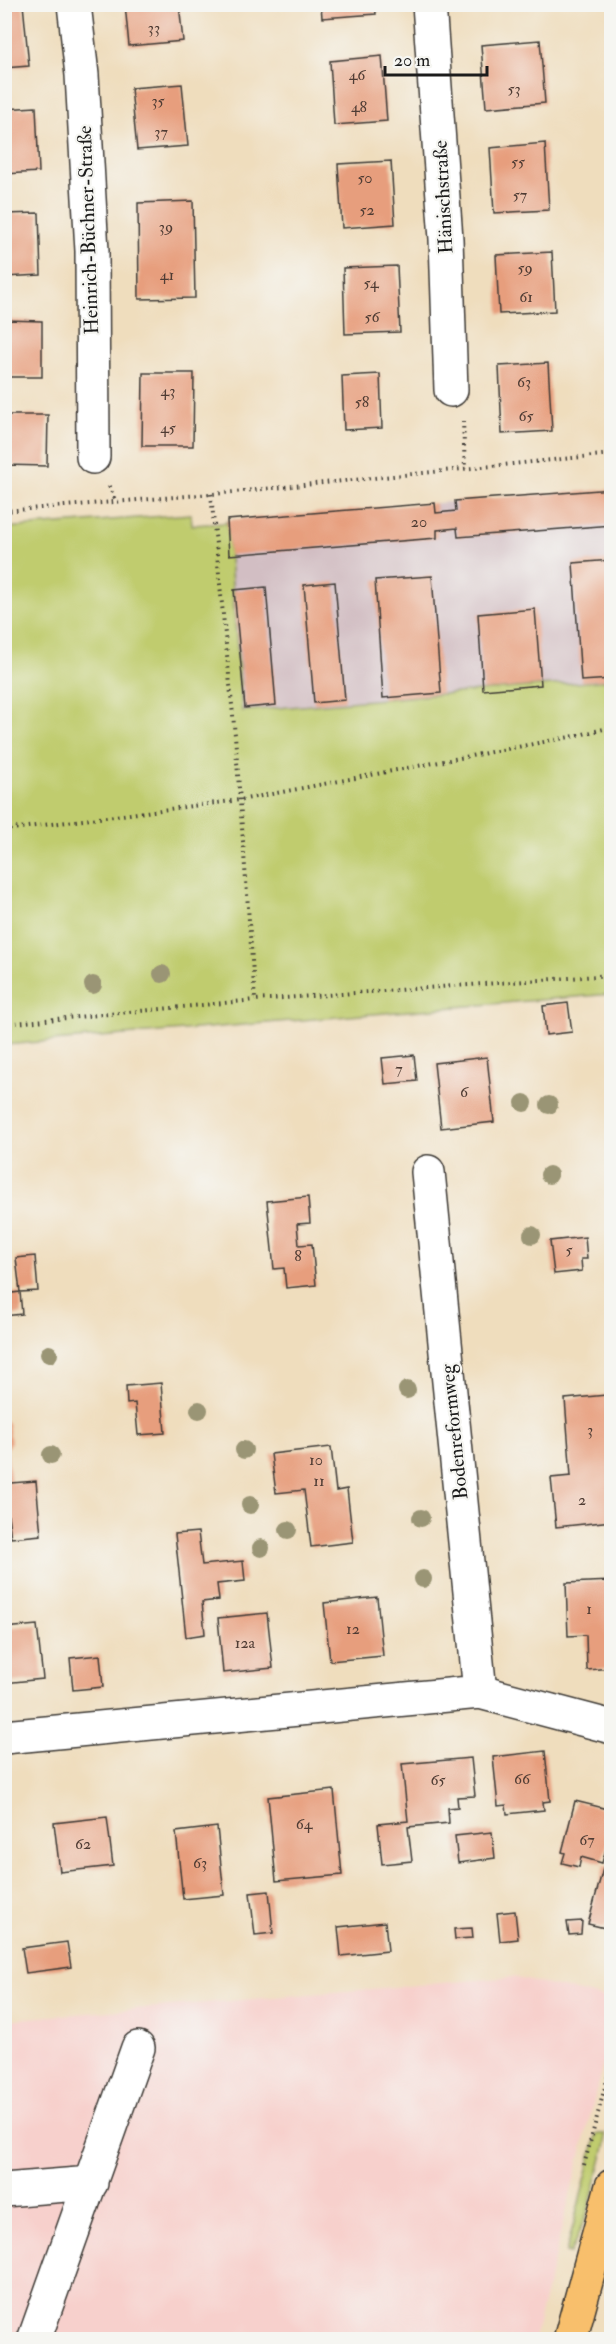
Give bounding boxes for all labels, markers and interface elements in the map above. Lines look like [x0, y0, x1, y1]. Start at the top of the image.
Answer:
house number: 33 [148, 18, 160, 38]
scale bar [385, 39, 487, 77]
text: 20 m [394, 49, 430, 72]
house number: 46 [349, 65, 366, 85]
house number: 53 [507, 79, 521, 99]
house number: 35 [151, 91, 165, 111]
house number: 48 [351, 97, 368, 117]
house number: 37 [154, 122, 168, 142]
street label: Heinrich-Büchner-Straße [72, 125, 104, 335]
street label: Hänischstraße [428, 140, 458, 254]
house number: 55 [511, 152, 525, 172]
house number: 50 [357, 168, 373, 188]
house number: 57 [513, 185, 528, 205]
house number: 52 [359, 200, 375, 220]
house number: 39 [159, 217, 173, 237]
house number: 59 [517, 258, 533, 278]
house number: 41 [160, 265, 174, 285]
house number: 54 [363, 273, 380, 293]
house number: 61 [519, 287, 533, 307]
house number: 56 [364, 307, 380, 327]
house number: 63 [517, 372, 531, 392]
house number: 43 [161, 381, 175, 401]
house number: 58 [355, 392, 370, 412]
house number: 65 [518, 406, 534, 426]
house number: 45 [160, 418, 176, 438]
house number: 20 [411, 512, 427, 532]
house number: 7 [395, 1059, 403, 1079]
house number: 6 [460, 1082, 469, 1102]
house number: 5 [565, 1240, 573, 1260]
house number: 8 [294, 1246, 302, 1266]
street label: Bodenreformweg [434, 1362, 474, 1501]
house number: 3 [587, 1420, 593, 1440]
house number: 10 [309, 1450, 323, 1470]
house number: 11 [313, 1471, 325, 1491]
house number: 2 [578, 1490, 586, 1510]
house number: 1 [586, 1599, 592, 1619]
house number: 12 [346, 1619, 360, 1639]
house number: 12a [235, 1633, 256, 1653]
house number: 66 [514, 1769, 531, 1789]
house number: 65 [430, 1770, 446, 1790]
house number: 64 [296, 1814, 314, 1834]
house number: 67 [579, 1830, 595, 1850]
house number: 62 [75, 1834, 91, 1854]
house number: 63 [193, 1853, 207, 1873]

